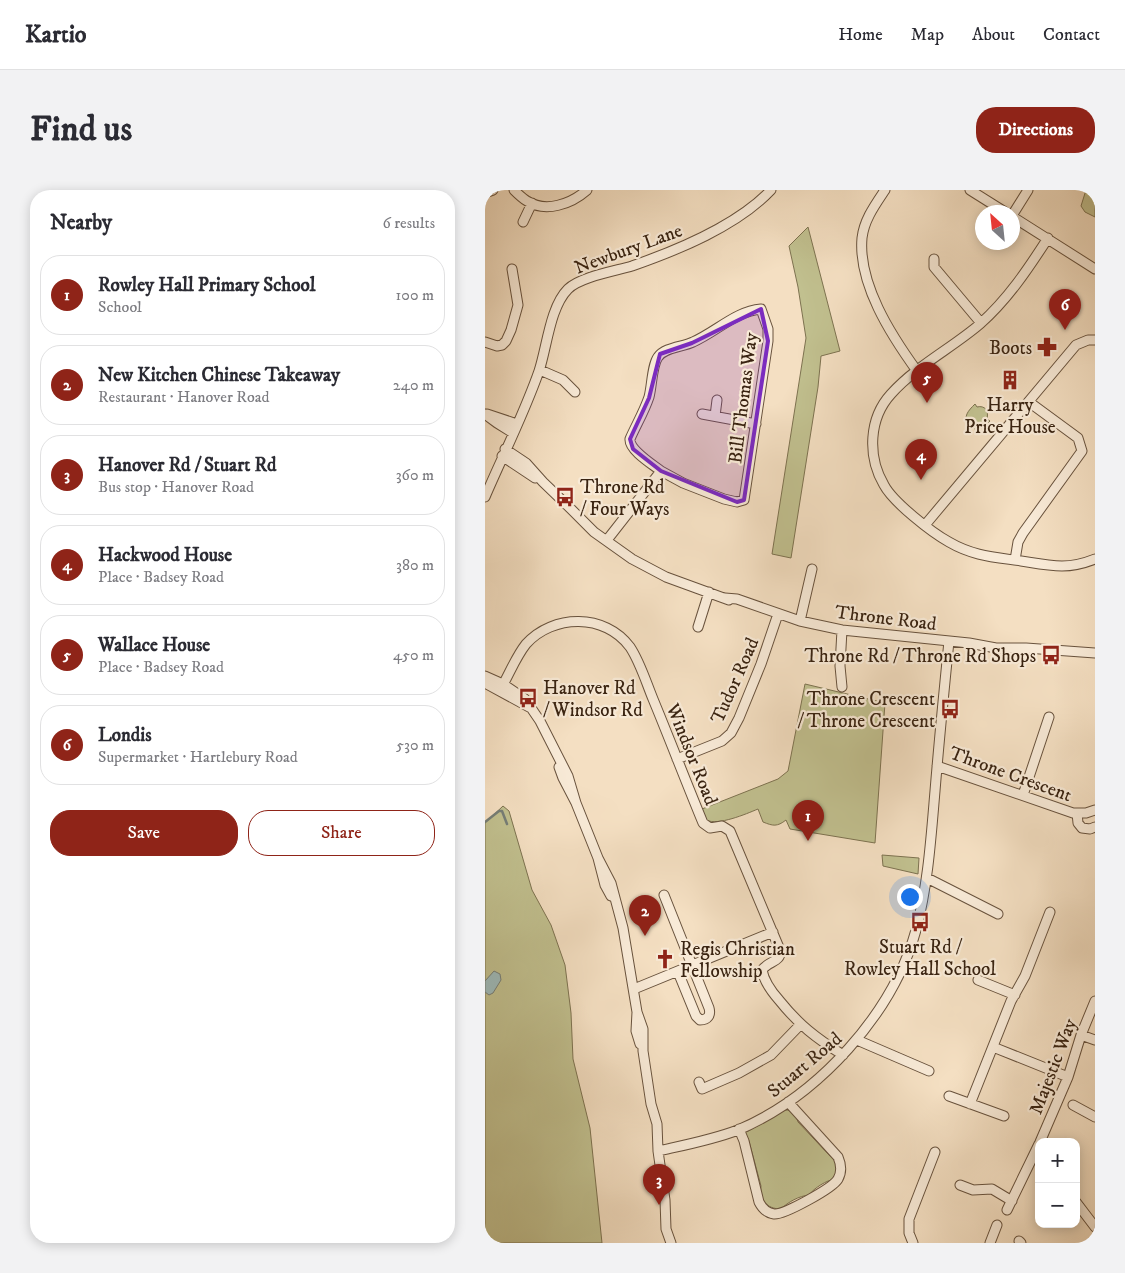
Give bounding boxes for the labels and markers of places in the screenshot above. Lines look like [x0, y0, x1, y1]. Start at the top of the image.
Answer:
pin: 6 [1049, 289, 1081, 330]
pharmacy icon: Boots [1036, 336, 1058, 358]
place label: Boots [989, 337, 1032, 360]
pin: 5 [911, 362, 943, 403]
building icon: Harry Price House [999, 369, 1021, 391]
place label: Harry Price House [964, 394, 1056, 439]
pin: 4 [905, 439, 937, 480]
place label: Throne Rd / Four Ways [580, 476, 669, 521]
bus stop icon: Throne Rd / Four Ways [554, 486, 576, 508]
bus stop icon: Throne Rd / Throne Rd Shops [1040, 644, 1062, 666]
place label: Throne Rd / Throne Rd Shops [804, 645, 1036, 668]
place label: Hanover Rd / Windsor Rd [543, 677, 643, 722]
bus stop icon: Hanover Rd / Windsor Rd [517, 687, 539, 709]
place label: Throne Crescent / Throne Crescent [798, 688, 935, 733]
bus stop icon: Throne Crescent / Throne Crescent [939, 698, 961, 720]
pin: 1 [792, 800, 824, 841]
pin: 2 [629, 895, 661, 936]
bus stop icon: Stuart Rd / Rowley Hall School [909, 911, 931, 933]
place label: Stuart Rd / Rowley Hall School [844, 936, 996, 981]
place label: Regis Christian Fellowship [680, 938, 795, 983]
church icon: Regis Christian Fellowship [654, 948, 676, 970]
pin: 3 [643, 1164, 675, 1205]

